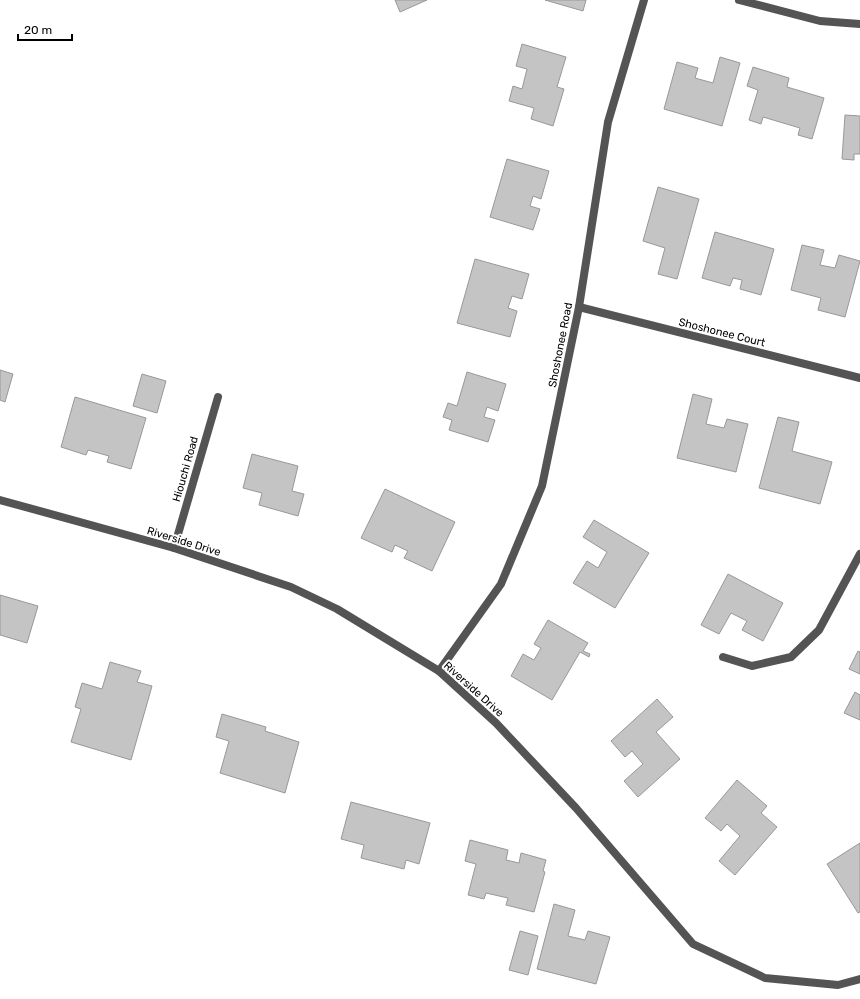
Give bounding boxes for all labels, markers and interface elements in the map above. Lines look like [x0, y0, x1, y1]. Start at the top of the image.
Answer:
scale bar [18, 16, 72, 42]
text: 20 m [24, 23, 52, 37]
street label: Shoshonee Road [546, 302, 575, 389]
street label: Shoshonee Court [677, 315, 767, 350]
street label: Hiouchi Road [170, 435, 201, 503]
street label: Riverside Drive [145, 524, 222, 559]
street label: Riverside Drive [441, 659, 506, 720]

